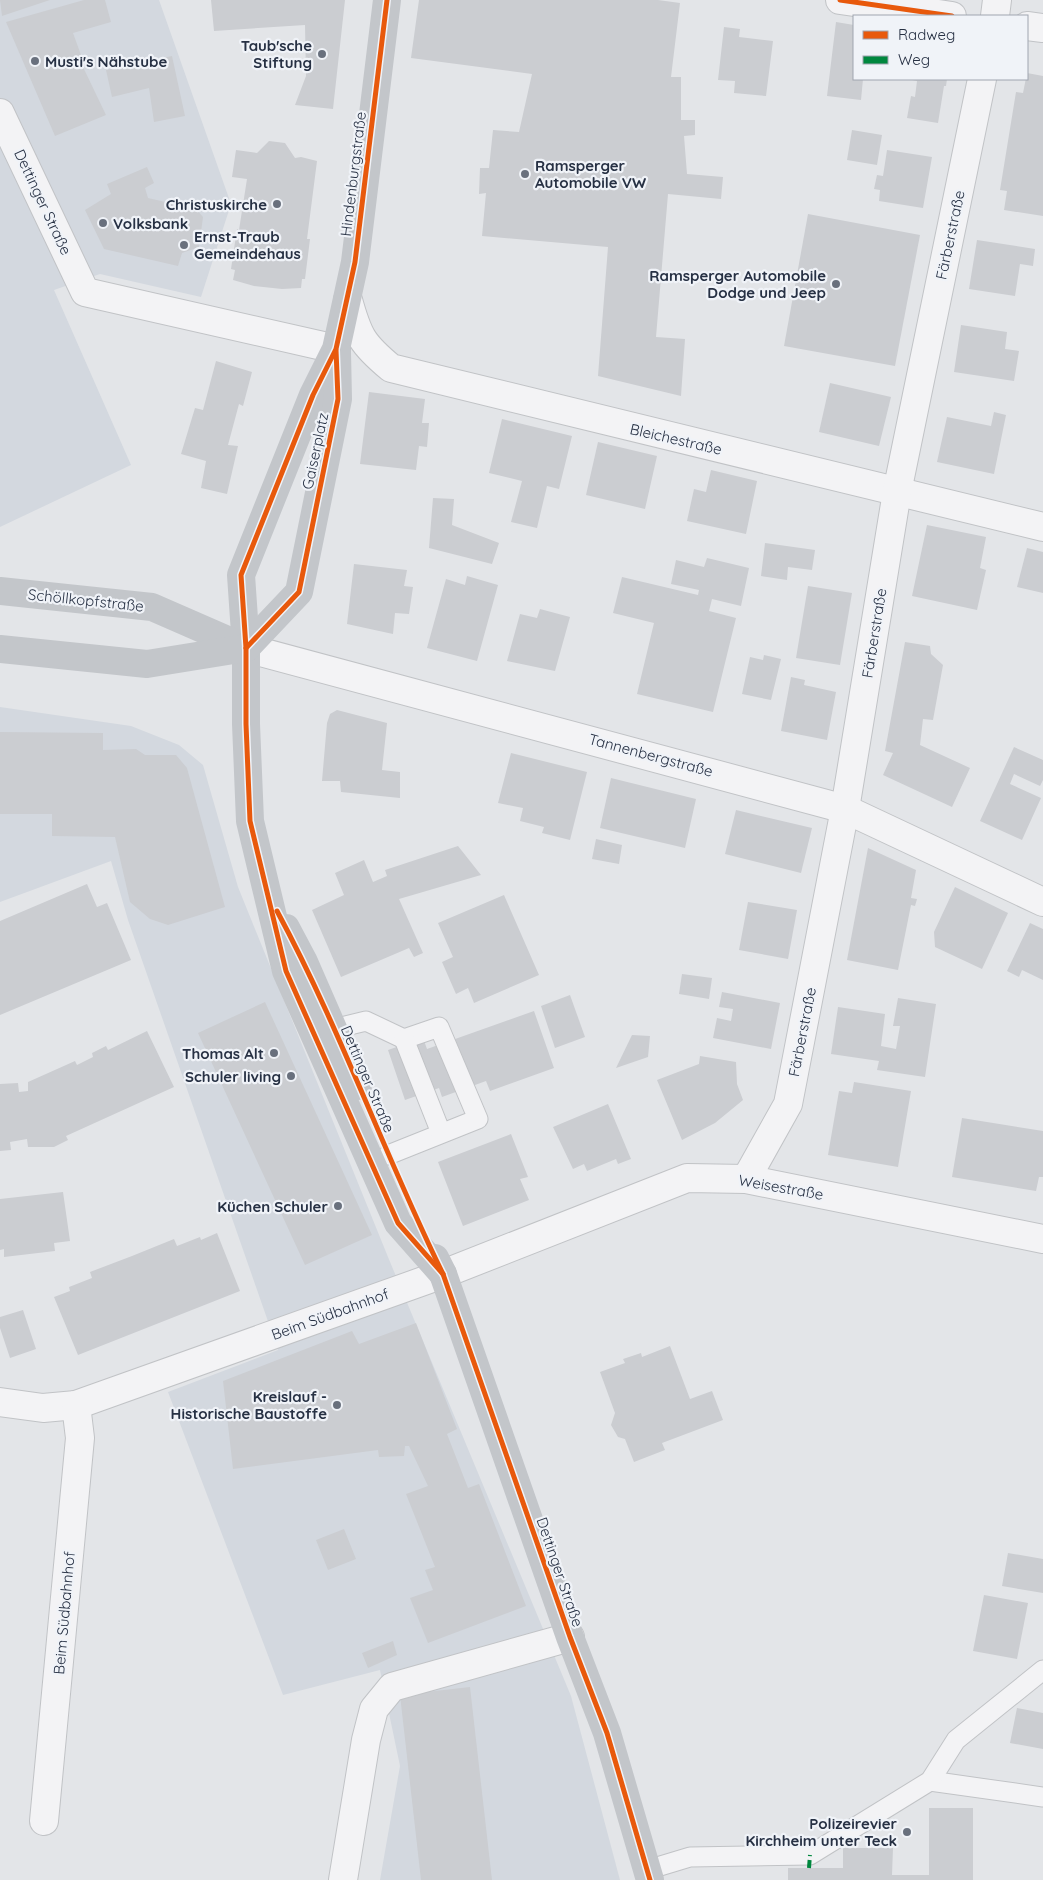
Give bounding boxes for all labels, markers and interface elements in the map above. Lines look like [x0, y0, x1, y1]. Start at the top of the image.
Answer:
legend [853, 15, 1028, 80]
text: Radweg [898, 25, 955, 44]
place label: Taub'sche Stiftung [241, 36, 312, 72]
marker: Taub'sche Stiftung [316, 48, 328, 60]
text: Weg [898, 50, 930, 69]
place label: Musti's Nähstube [45, 52, 167, 71]
marker: Musti's Nähstube [29, 55, 41, 67]
street label: Hindenburgstraße [336, 110, 370, 238]
street label: Dettinger Straße [10, 146, 76, 258]
place label: Ramsperger Automobile VW [535, 156, 646, 192]
marker: Ramsperger Automobile VW [519, 168, 531, 180]
street label: Färberstraße [931, 189, 969, 281]
place label: Christuskirche [166, 195, 267, 214]
marker: Christuskirche [271, 198, 283, 210]
place label: Volksbank [113, 214, 188, 233]
marker: Volksbank [97, 217, 109, 229]
place label: Ernst-Traub Gemeindehaus [194, 227, 301, 263]
marker: Ernst-Traub Gemeindehaus [178, 239, 190, 251]
place label: Ramsperger Automobile Dodge und Jeep [649, 266, 826, 302]
marker: Ramsperger Automobile Dodge und Jeep [830, 278, 842, 290]
street label: Gaiserplatz [298, 411, 332, 491]
street label: Bleichestraße [628, 419, 724, 459]
street label: Schöllkopfstraße [27, 584, 145, 616]
street label: Färberstraße [858, 587, 890, 679]
street label: Tannenbergstraße [587, 729, 715, 781]
street label: Färberstraße [784, 986, 820, 1078]
street label: Dettinger Straße [337, 1023, 399, 1135]
place label: Thomas Alt [182, 1044, 264, 1063]
marker: Thomas Alt [268, 1047, 280, 1059]
place label: Schuler living [185, 1067, 281, 1086]
marker: Schuler living [285, 1070, 297, 1082]
street label: Weisestraße [737, 1170, 825, 1204]
place label: Küchen Schuler [217, 1197, 328, 1216]
marker: Küchen Schuler [332, 1200, 344, 1212]
street label: Beim Südbahnhof [269, 1284, 392, 1344]
place label: Kreislauf - Historische Baustoffe [171, 1387, 327, 1423]
marker: Kreislauf - Historische Baustoffe [331, 1399, 343, 1411]
street label: Dettinger Straße [532, 1515, 588, 1629]
street label: Beim Südbahnhof [49, 1550, 79, 1675]
place label: Polizeirevier Kirchheim unter Teck [746, 1814, 897, 1850]
marker: Polizeirevier Kirchheim unter Teck [901, 1826, 913, 1838]

